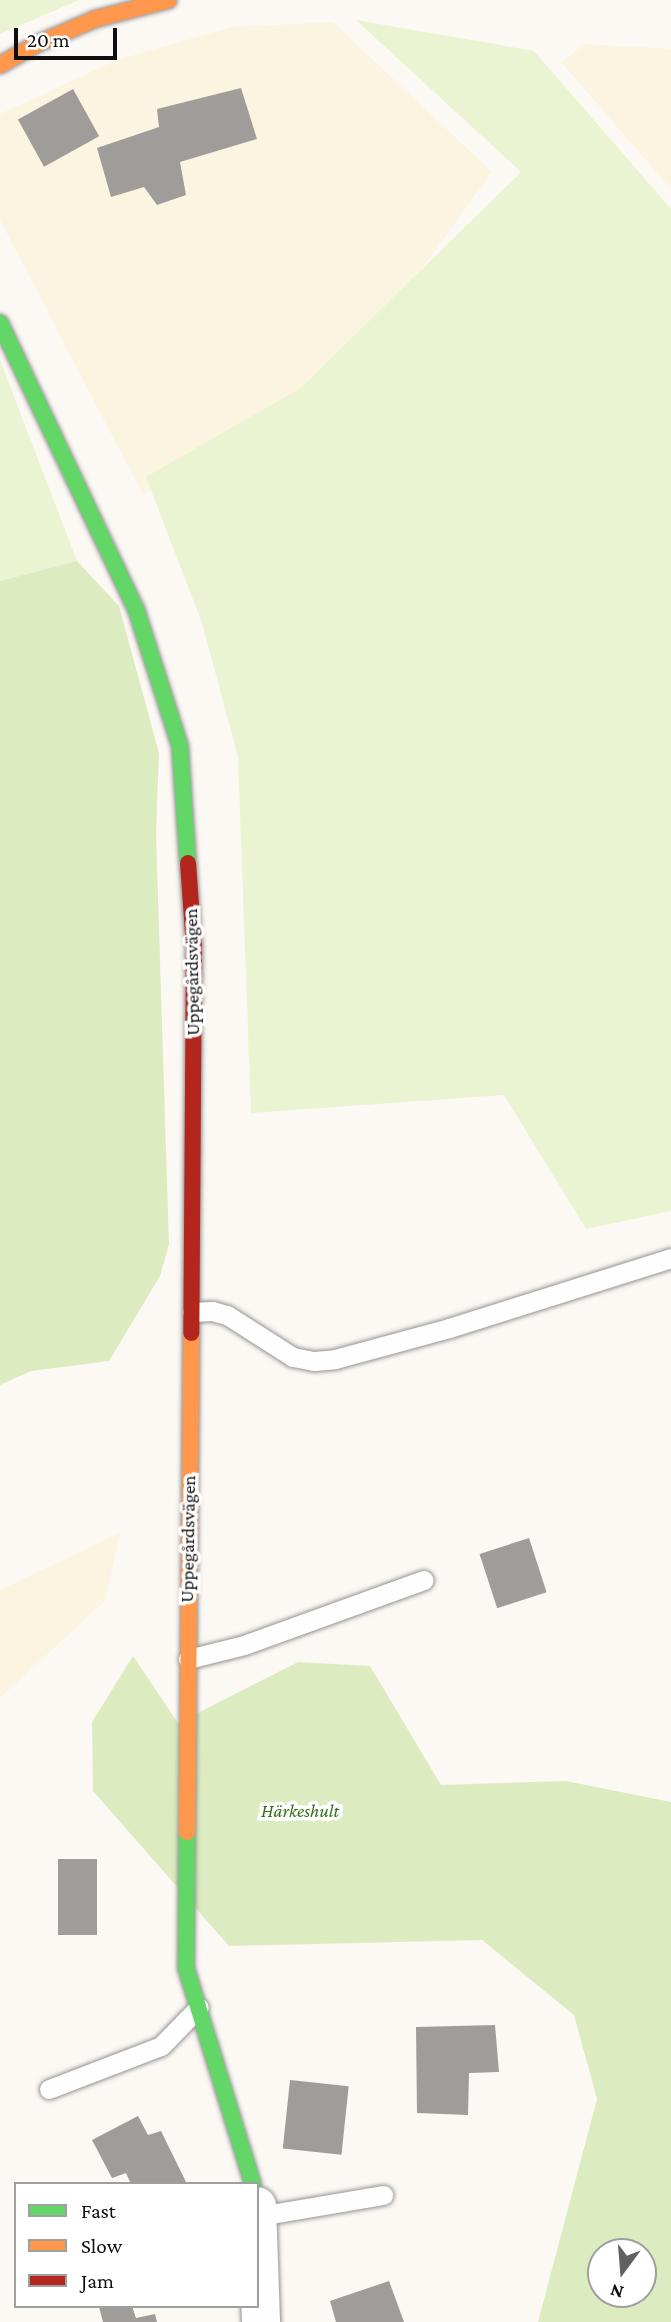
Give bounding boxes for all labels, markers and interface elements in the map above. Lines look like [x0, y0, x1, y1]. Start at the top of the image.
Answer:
scale bar [18, 14, 121, 58]
text: 20 m [27, 28, 70, 52]
street label: Uppegårdsvägen [179, 908, 205, 1036]
street label: Uppegårdsvägen [175, 1475, 201, 1603]
park label: Härkeshult [261, 1800, 339, 1822]
legend [14, 2182, 259, 2308]
text: Fast [81, 2199, 116, 2223]
text: Slow [81, 2234, 122, 2258]
north arrow [587, 2238, 657, 2308]
text: Jam [81, 2269, 114, 2293]
text: N [608, 2280, 626, 2304]

